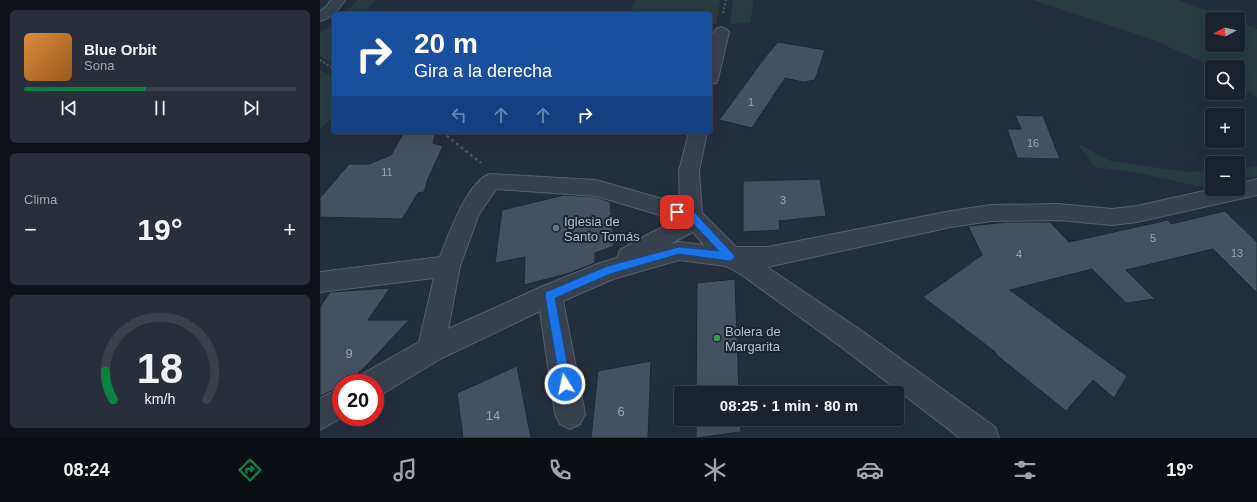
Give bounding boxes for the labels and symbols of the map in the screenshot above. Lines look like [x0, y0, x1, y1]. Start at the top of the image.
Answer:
north arrow [1205, 12, 1245, 52]
house number: 1 [748, 96, 754, 108]
house number: 16 [1027, 137, 1039, 149]
house number: 11 [381, 166, 393, 178]
house number: 3 [780, 194, 786, 206]
pin [660, 195, 694, 229]
place label: Iglesia de Santo Tomás [564, 214, 640, 244]
marker: Iglesia de Santo Tomás [551, 223, 561, 233]
house number: 5 [1150, 232, 1156, 244]
house number: 13 [1231, 247, 1243, 259]
house number: 4 [1016, 248, 1022, 260]
place label: Bolera de Margarita [725, 324, 781, 354]
marker: Bolera de Margarita [712, 333, 722, 343]
house number: 9 [345, 346, 353, 361]
position arrow [544, 363, 586, 405]
speed limit sign: 20 [332, 374, 384, 426]
house number: 6 [617, 404, 625, 419]
house number: 14 [486, 408, 500, 423]

